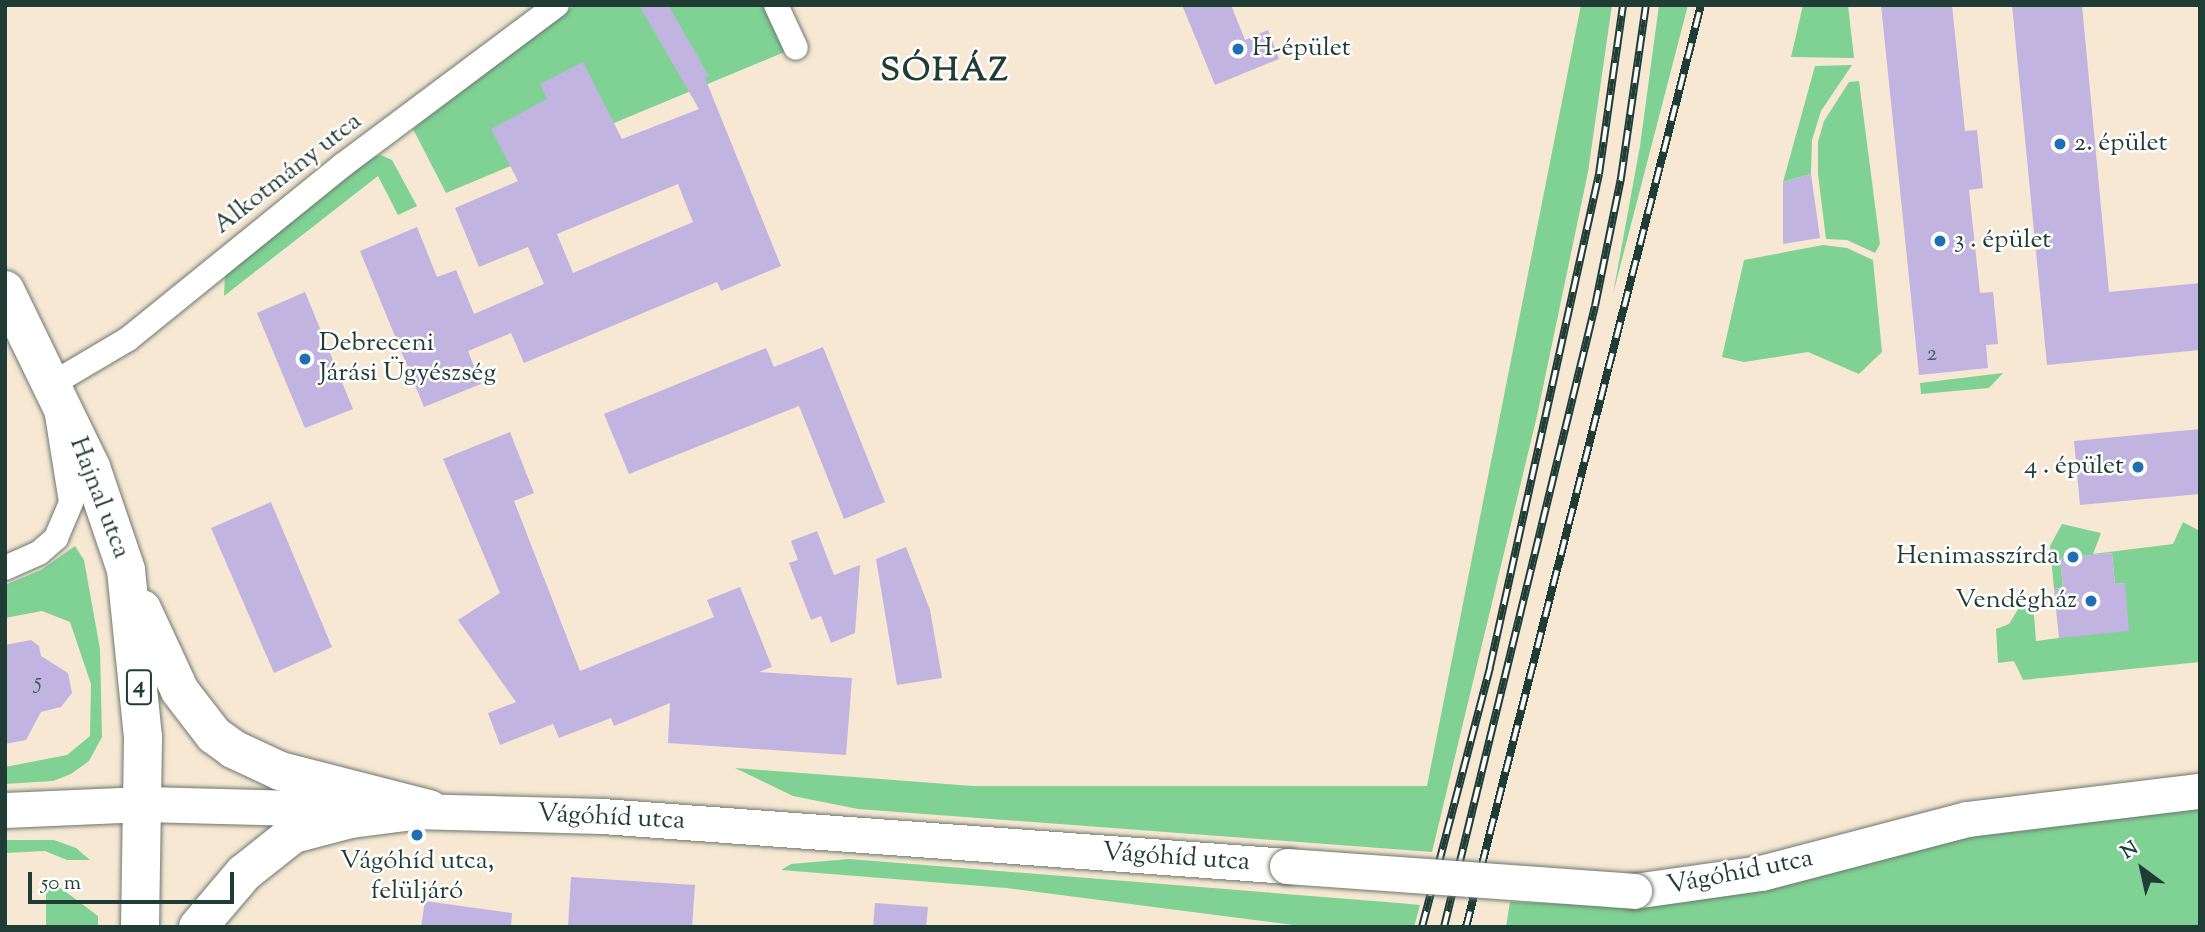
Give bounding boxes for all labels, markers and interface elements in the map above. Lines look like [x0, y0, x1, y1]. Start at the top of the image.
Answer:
place label: H-épület [1252, 33, 1351, 65]
marker: H-épület [1230, 41, 1246, 57]
district label: SÓHÁZ [881, 53, 1009, 93]
street label: Alkotmány utca [208, 106, 368, 242]
place label: 2. épület [2074, 128, 2167, 160]
marker: 2. épület [2052, 136, 2068, 152]
place label: 3 . épület [1954, 225, 2051, 257]
marker: 3 . épület [1932, 233, 1948, 249]
place label: Debreceni Járási Ügyészség [319, 328, 496, 390]
house number: 2 [1927, 341, 1937, 369]
marker: Debreceni Járási Ügyészség [297, 351, 313, 367]
street label: Hajnal utca [62, 433, 136, 563]
place label: 4 . épület [2024, 451, 2124, 483]
marker: 4 . épület [2130, 459, 2146, 475]
place label: Henimasszírda [1896, 541, 2059, 573]
marker: Henimasszírda [2065, 549, 2081, 565]
place label: Vendégház [1955, 585, 2077, 617]
marker: Vendégház [2083, 593, 2099, 609]
road number: 4 [125, 666, 153, 708]
house number: 5 [34, 669, 42, 697]
street label: Vágóhíd utca [536, 799, 686, 837]
marker: Vágóhíd utca, felüljáró [409, 827, 425, 843]
north arrow [2107, 834, 2177, 904]
text: N [2117, 836, 2144, 866]
street label: Vágóhíd utca [1101, 837, 1251, 879]
street label: Vágóhíd utca [1664, 844, 1816, 902]
place label: Vágóhíd utca, felüljáró [340, 846, 494, 908]
scale bar [32, 858, 238, 902]
text: 50 m [41, 869, 81, 899]

